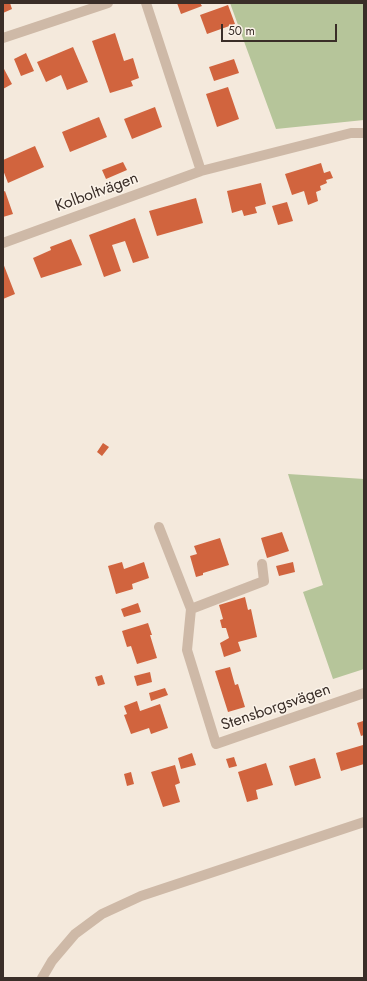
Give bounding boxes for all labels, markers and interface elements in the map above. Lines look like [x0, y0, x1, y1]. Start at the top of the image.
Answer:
scale bar [223, 16, 339, 42]
text: 50 m [228, 22, 255, 40]
street label: Kolboltvägen [53, 169, 141, 217]
street label: Stensborgsvägen [219, 680, 333, 736]

